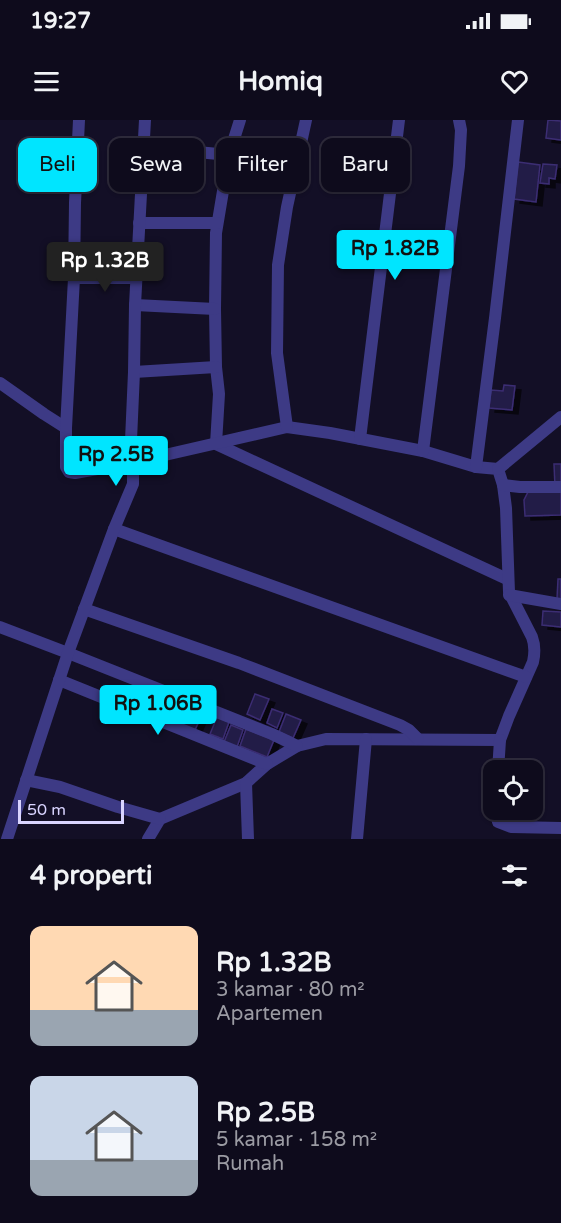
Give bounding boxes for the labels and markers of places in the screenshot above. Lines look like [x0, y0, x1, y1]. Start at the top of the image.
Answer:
pin: Rp 1.82B [333, 230, 457, 281]
pin: Rp 1.32B [43, 242, 167, 293]
pin: Rp 2.5B [61, 436, 171, 487]
pin: Rp 1.06B [96, 685, 220, 736]

